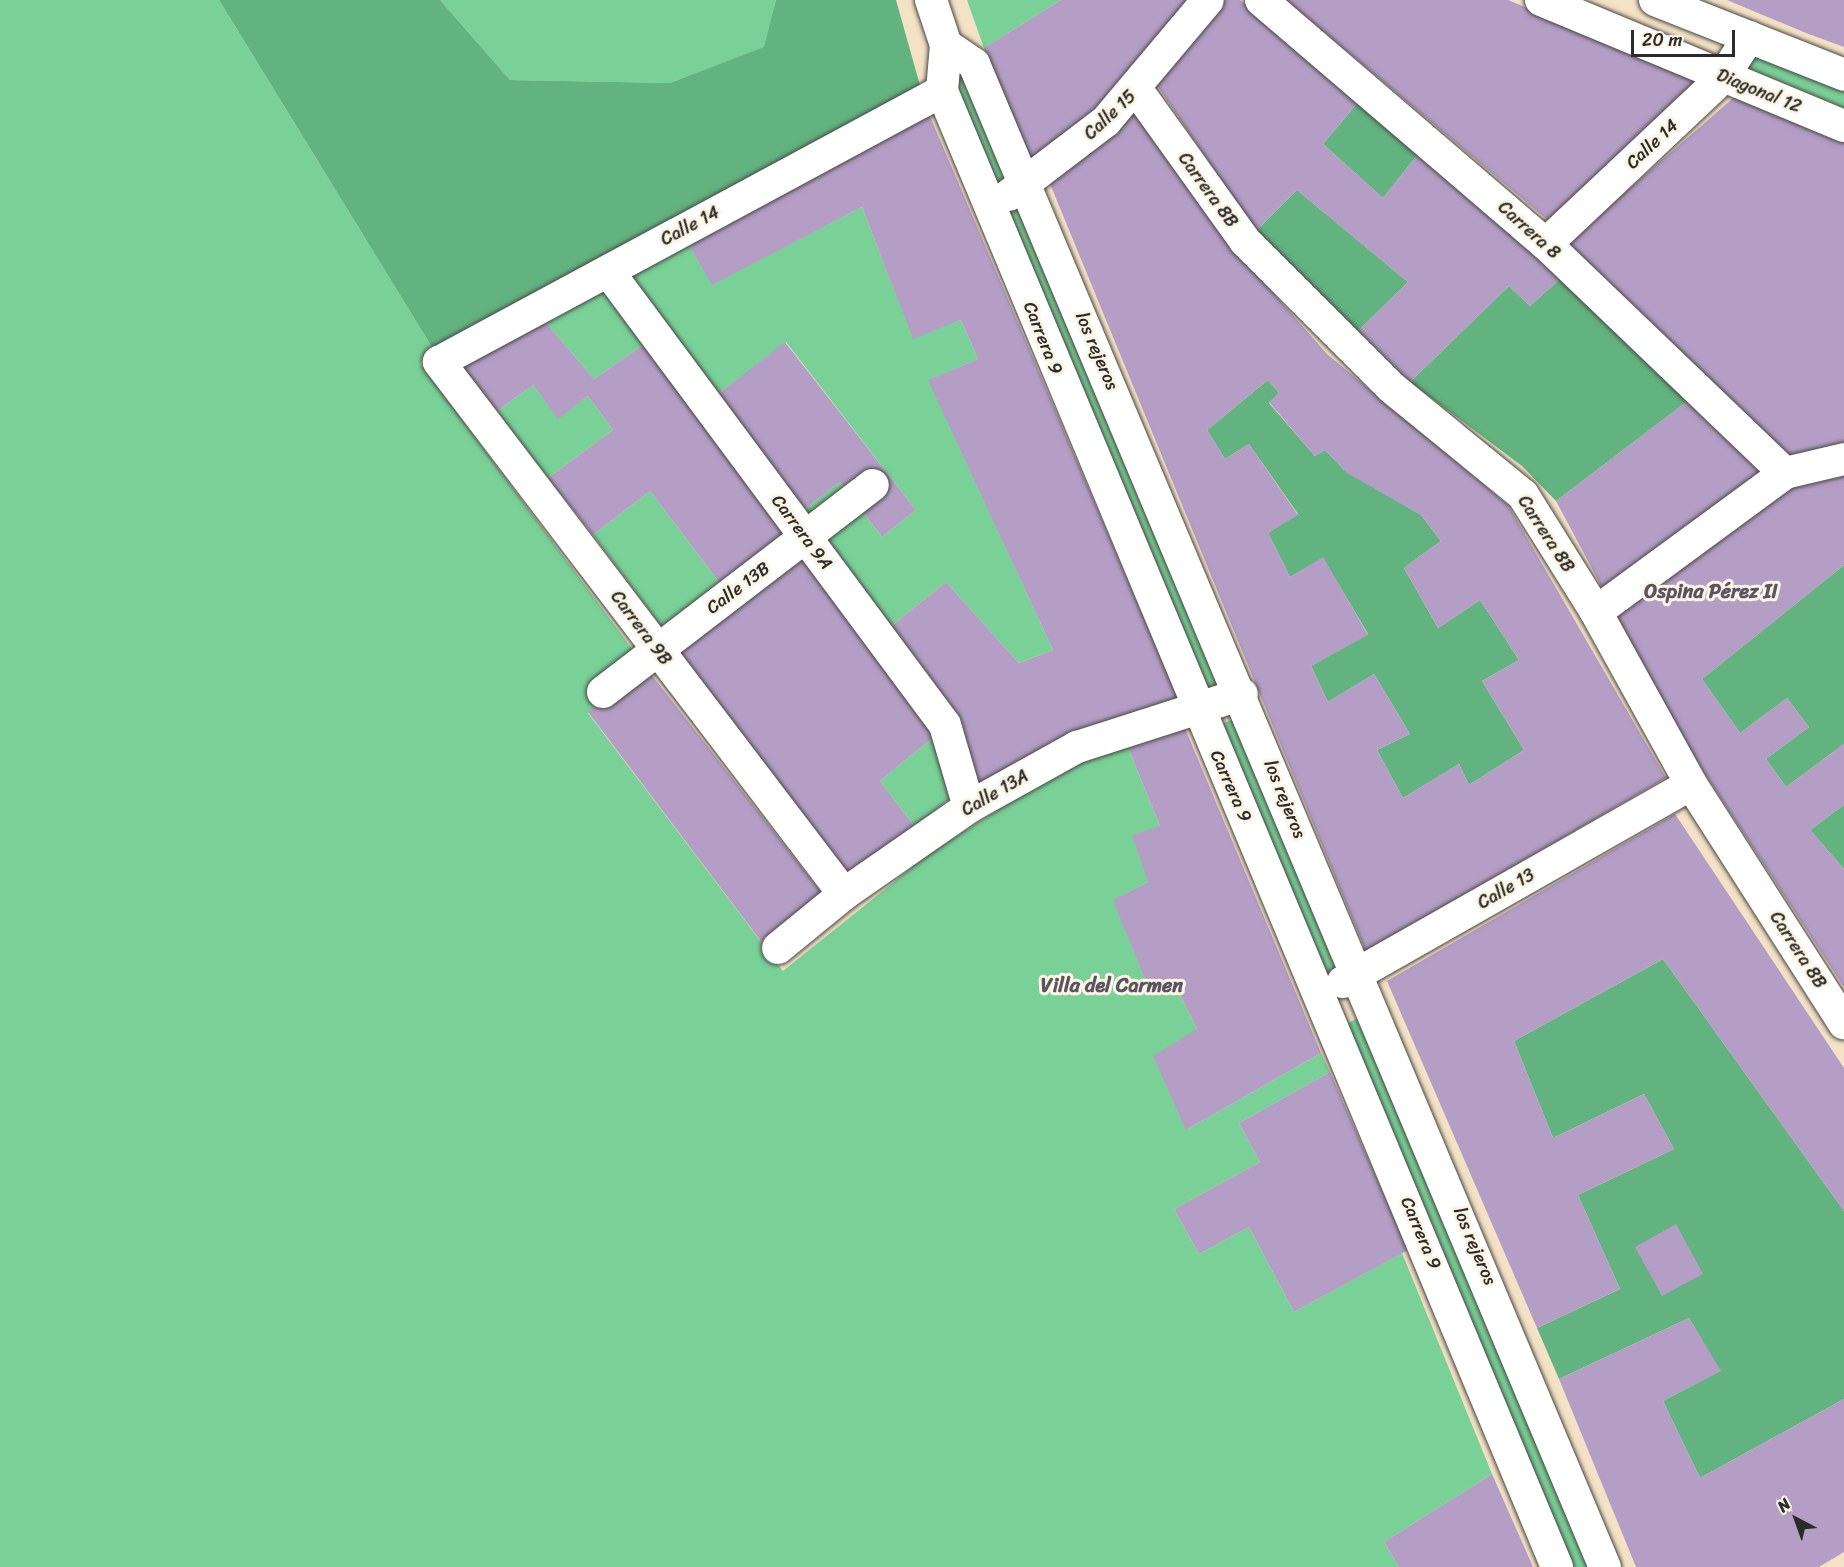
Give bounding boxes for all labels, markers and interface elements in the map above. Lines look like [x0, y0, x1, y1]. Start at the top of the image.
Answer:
scale bar [1634, 18, 1738, 56]
text: 20 m [1642, 24, 1682, 56]
street label: Diagonal 12 [1713, 64, 1805, 118]
street label: Calle 15 [1080, 86, 1140, 144]
street label: Calle 14 [1621, 114, 1683, 174]
street label: Carrera 8B [1174, 148, 1242, 232]
street label: Carrera 8 [1493, 196, 1565, 264]
street label: Calle 14 [657, 202, 723, 250]
street label: Carrera 9 [1019, 299, 1067, 377]
street label: los rejeros [1071, 308, 1123, 394]
street label: Carrera 9A [767, 490, 837, 574]
street label: Carrera 8B [1513, 491, 1579, 577]
street label: Calle 13B [702, 557, 774, 619]
district label: Ospina Pérez II [1644, 579, 1778, 603]
street label: Carrera 9B [606, 586, 676, 670]
street label: Carrera 9 [1206, 747, 1256, 825]
street label: los rejeros [1259, 756, 1311, 842]
street label: Calle 13A [958, 765, 1032, 821]
street label: Calle 13 [1474, 864, 1538, 914]
street label: Carrera 8B [1765, 907, 1831, 993]
district label: Villa del Carmen [1041, 973, 1183, 997]
street label: Carrera 9 [1396, 1194, 1446, 1272]
street label: los rejeros [1449, 1203, 1501, 1289]
north arrow [1766, 1489, 1826, 1549]
text: N [1770, 1490, 1798, 1520]

